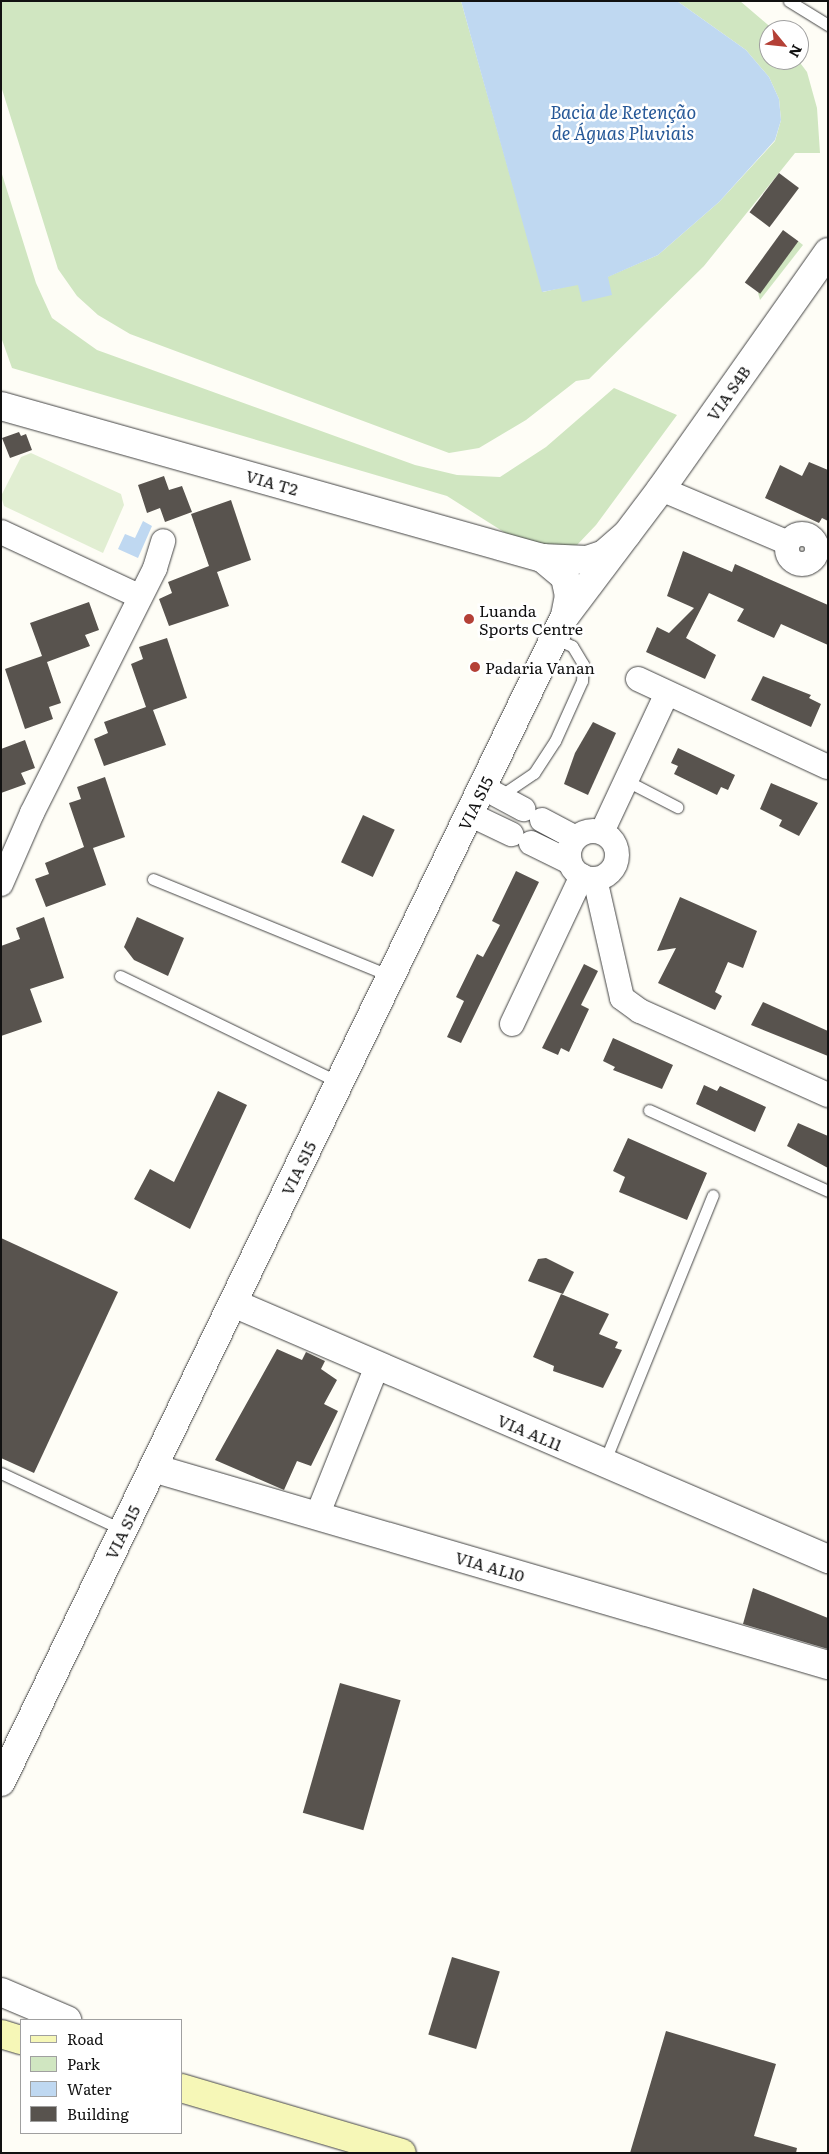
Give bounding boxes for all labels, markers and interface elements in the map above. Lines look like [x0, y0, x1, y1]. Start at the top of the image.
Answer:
north arrow [759, 20, 809, 70]
text: N [785, 42, 808, 61]
water label: Bacia de Retenção de Águas Pluviais [550, 102, 696, 144]
street label: VIA S4B [702, 362, 754, 424]
street label: VIA T2 [244, 465, 300, 499]
place label: Luanda Sports Centre [479, 600, 583, 638]
marker: Luanda Sports Centre [463, 613, 475, 625]
place label: Padaria Vanan [485, 657, 595, 677]
marker: Padaria Vanan [469, 661, 481, 673]
street label: VIA S15 [454, 773, 496, 833]
street label: VIA S15 [277, 1138, 319, 1198]
street label: VIA AL11 [495, 1410, 565, 1454]
street label: VIA S15 [101, 1502, 143, 1562]
street label: VIA AL10 [453, 1547, 527, 1585]
legend [20, 2019, 182, 2134]
text: Road [67, 2027, 103, 2050]
text: Park [67, 2052, 100, 2075]
text: Water [67, 2077, 112, 2100]
text: Building [67, 2102, 129, 2125]

